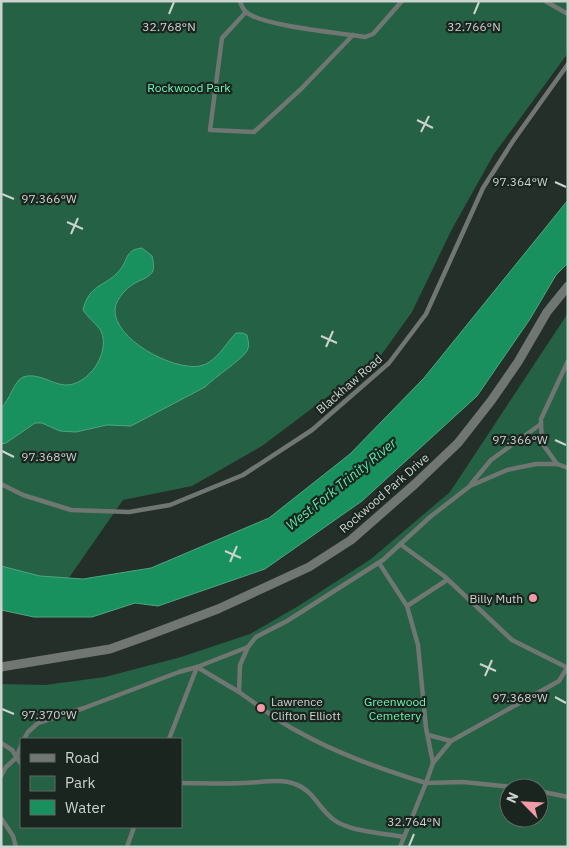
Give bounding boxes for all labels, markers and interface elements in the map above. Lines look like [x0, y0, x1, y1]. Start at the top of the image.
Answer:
text: 32.768°N [142, 19, 196, 34]
text: 32.766°N [447, 19, 501, 34]
park label: Rockwood Park [147, 80, 231, 95]
text: 97.364°W [492, 174, 548, 189]
text: 97.366°W [21, 191, 77, 206]
street label: Blackhaw Road [313, 351, 385, 417]
text: 97.366°W [492, 432, 548, 447]
water label: West Fork Trinity River [282, 433, 401, 534]
text: 97.368°W [21, 449, 77, 464]
street label: Rockwood Park Drive [336, 450, 432, 536]
place label: Billy Muth [469, 591, 523, 606]
marker: Billy Muth [527, 592, 539, 604]
text: 97.368°W [492, 690, 548, 705]
place label: Lawrence Clifton Elliott [271, 694, 341, 723]
park label: Greenwood Cemetery [364, 694, 426, 723]
marker: Lawrence Clifton Elliott [255, 702, 267, 714]
text: 97.370°W [21, 707, 77, 722]
legend [20, 738, 182, 828]
text: Road [65, 748, 100, 767]
text: Park [65, 773, 95, 792]
north arrow [499, 778, 549, 828]
text: N [502, 789, 522, 806]
text: Water [65, 798, 106, 817]
text: 32.764°N [387, 814, 441, 829]

